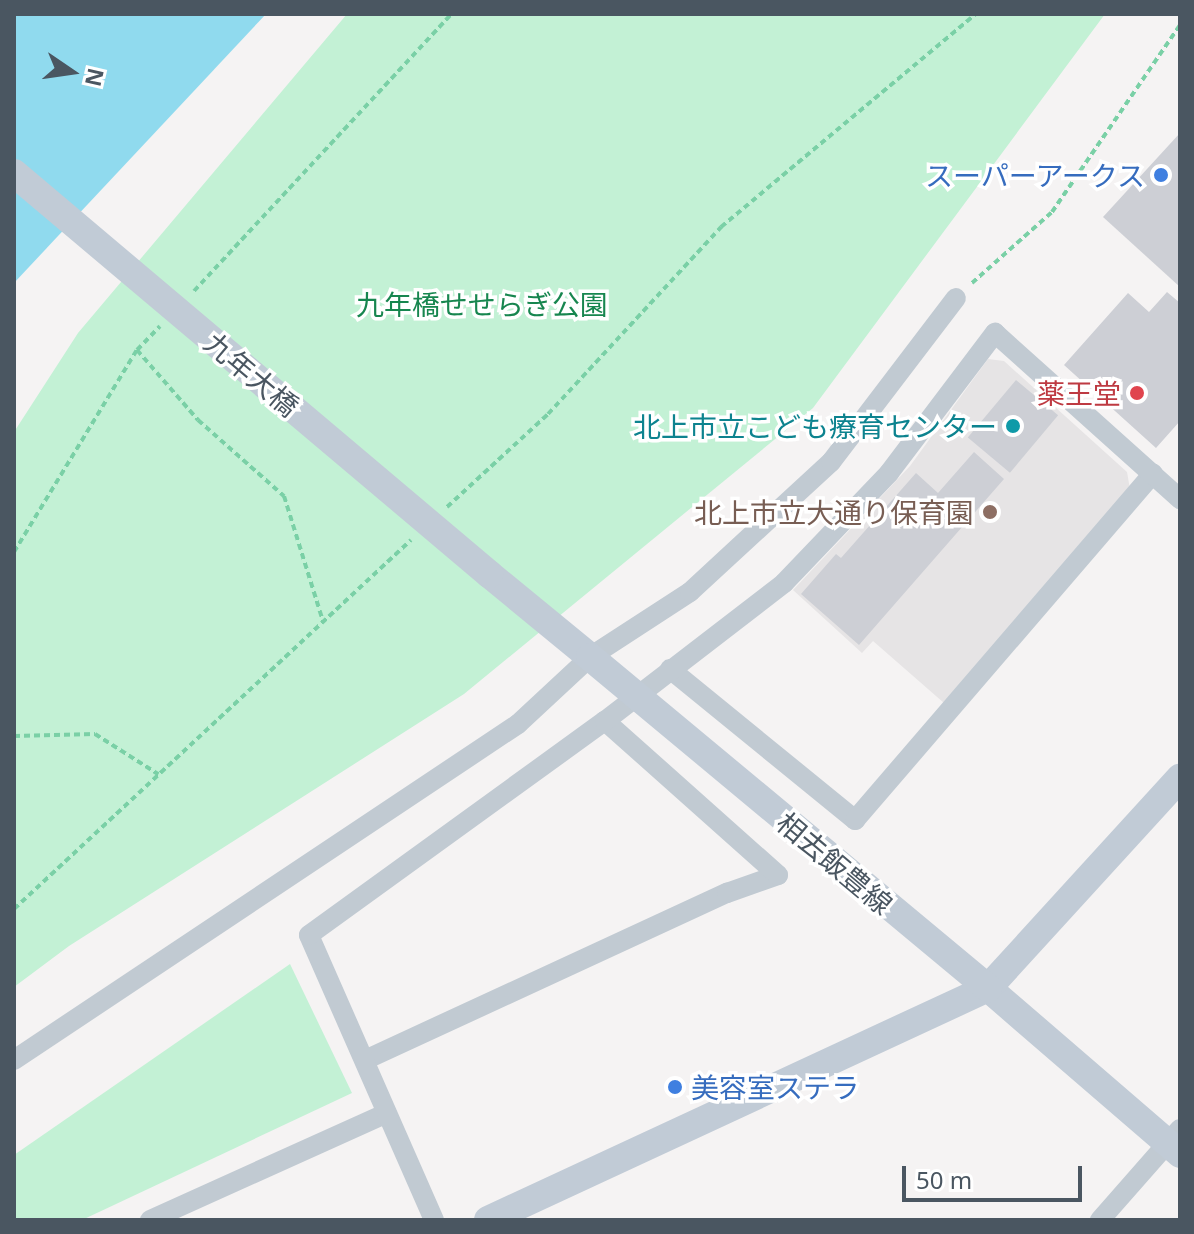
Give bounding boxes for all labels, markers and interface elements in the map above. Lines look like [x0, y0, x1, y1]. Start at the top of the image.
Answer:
north arrow [32, 32, 112, 112]
text: N [79, 65, 112, 89]
place label: スーパーアークス [923, 158, 1145, 192]
marker: スーパーアークス [1152, 166, 1170, 184]
park label: 九年橋せせらぎ公園 [356, 287, 608, 321]
street label: 九年大橋 [198, 325, 306, 423]
place label: 薬王堂 [1037, 376, 1121, 410]
marker: 薬王堂 [1128, 384, 1146, 402]
place label: 北上市立こども療育センター [633, 409, 997, 443]
marker: 北上市立こども療育センター [1004, 417, 1022, 435]
place label: 北上市立大通り保育園 [694, 495, 974, 529]
marker: 北上市立大通り保育園 [981, 503, 999, 521]
street label: 相去飯豊線 [771, 805, 899, 921]
place label: 美容室ステラ [691, 1070, 859, 1104]
marker: 美容室ステラ [666, 1078, 684, 1096]
scale bar [906, 1150, 1086, 1200]
text: 50 m [916, 1163, 972, 1196]

